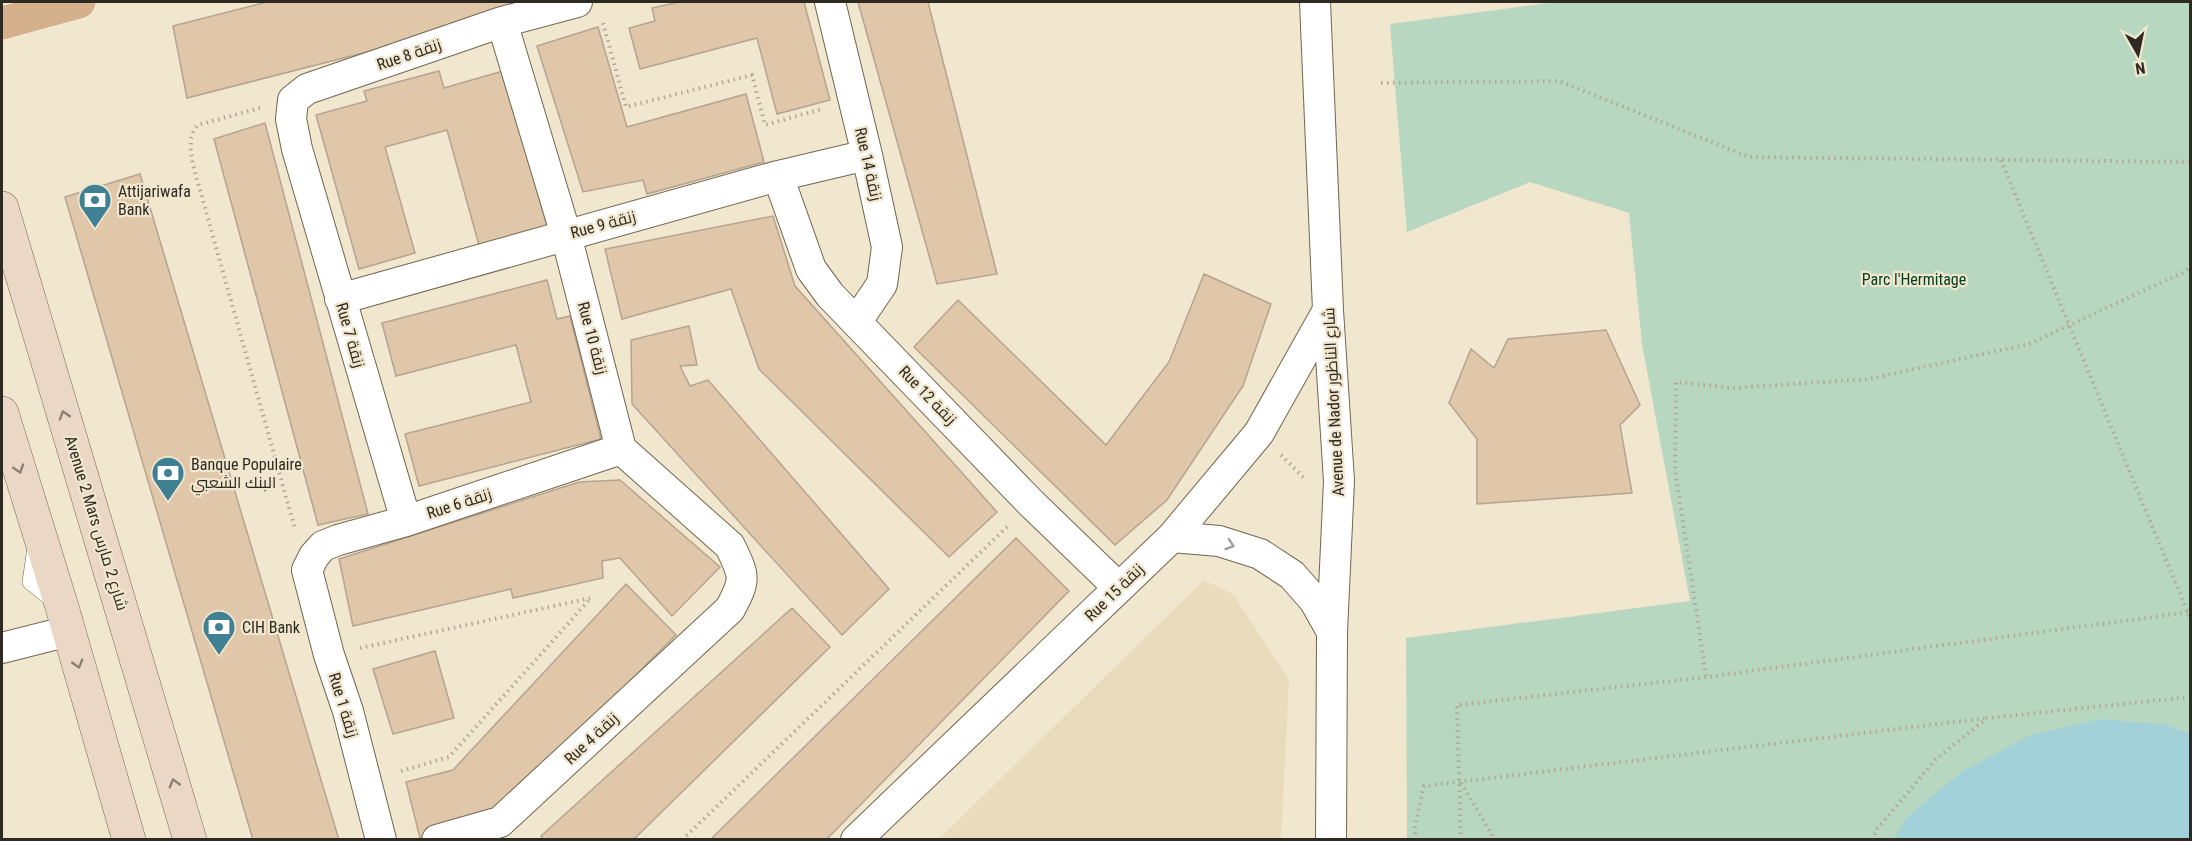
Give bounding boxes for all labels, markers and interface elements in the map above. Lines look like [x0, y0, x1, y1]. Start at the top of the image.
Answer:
north arrow [2108, 24, 2168, 84]
street label: Rue 8 زنقة [374, 35, 444, 74]
text: N [2134, 58, 2147, 78]
street label: Rue 14 زنقة [851, 126, 886, 203]
bank icon: Attijariwafa Bank [77, 182, 113, 229]
place label: Attijariwafa Bank [118, 182, 191, 219]
street label: Rue 9 زنقة [568, 207, 638, 242]
park label: Parc l'Hermitage [1862, 270, 1966, 289]
street label: Rue 7 زنقة [332, 300, 369, 370]
street label: Rue 10 زنقة [574, 300, 611, 377]
street label: Avenue de Nador شارع الناظور [1319, 307, 1350, 497]
street label: Rue 12 زنقة [895, 362, 960, 429]
one-way arrow [59, 410, 71, 421]
street label: Avenue 2 Mars شارع 2 مارس [59, 433, 132, 613]
bank icon: Banque Populaire البنك الشعبي [150, 455, 186, 502]
place label: Banque Populaire البنك الشعبي [191, 455, 302, 496]
one-way arrow [12, 463, 24, 474]
street label: Rue 6 زنقة [424, 484, 494, 523]
one-way arrow [1224, 538, 1235, 550]
street label: Rue 15 زنقة [1081, 560, 1148, 625]
bank icon: CIH Bank [201, 609, 237, 656]
place label: CIH Bank [242, 618, 301, 637]
one-way arrow [71, 658, 83, 668]
street label: Rue 1 زنقة [325, 670, 362, 740]
street label: Rue 4 زنقة [560, 709, 622, 768]
one-way arrow [169, 778, 181, 789]

